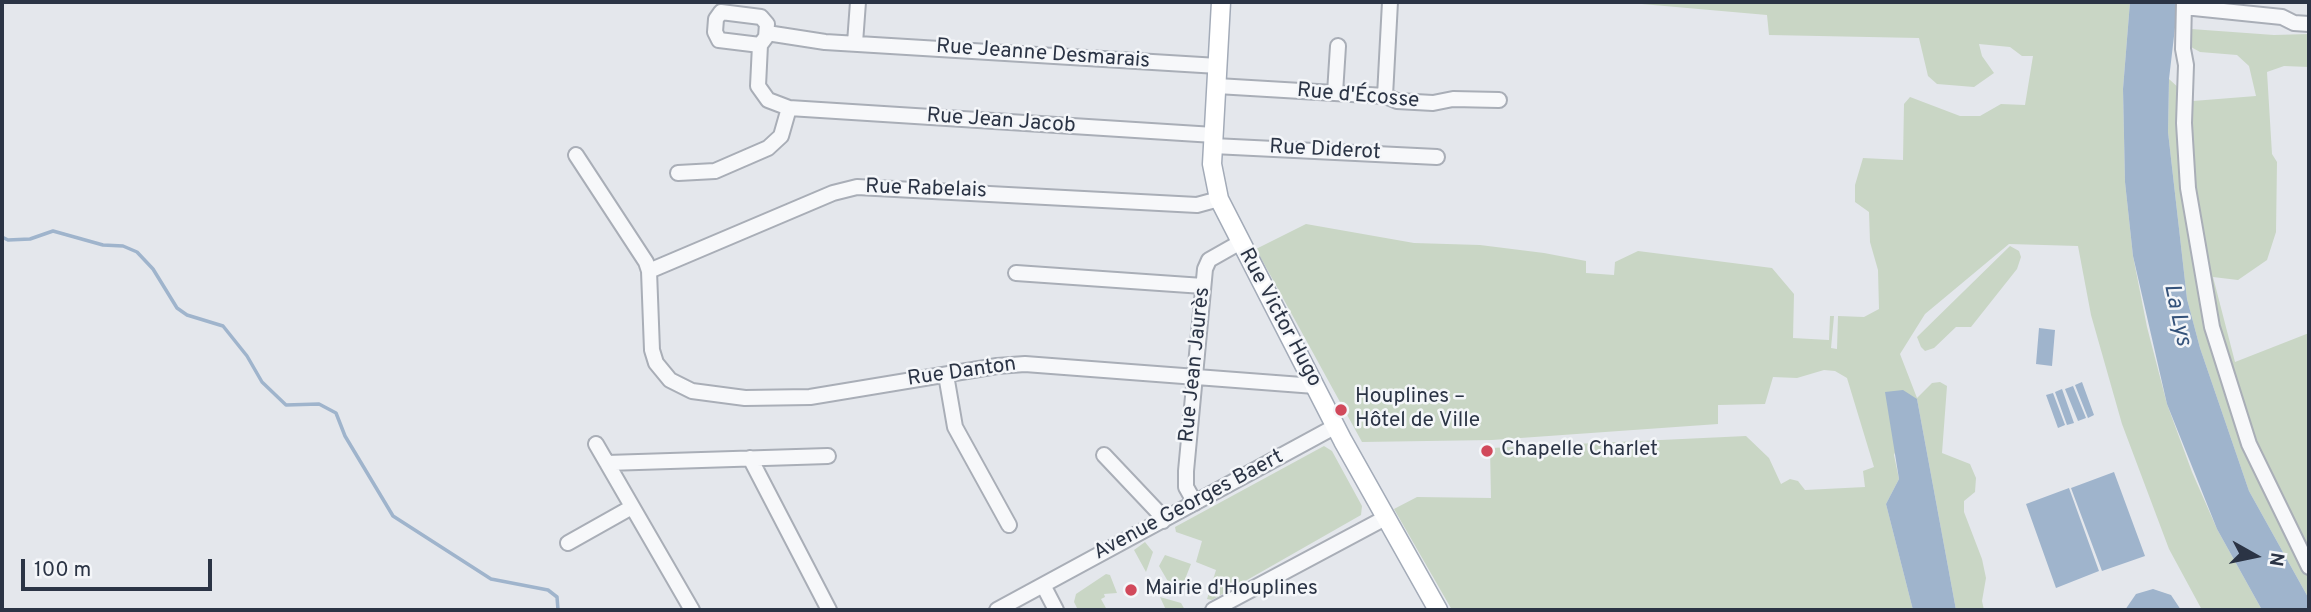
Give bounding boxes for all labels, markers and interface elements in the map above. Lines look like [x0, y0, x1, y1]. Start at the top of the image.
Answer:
street label: Rue Jeanne Desmarais [935, 35, 1151, 75]
street label: Rue d'Écosse [1296, 79, 1420, 115]
street label: Rue Jean Jacob [926, 104, 1076, 140]
street label: Rue Diderot [1269, 135, 1381, 167]
street label: Rue Rabelais [865, 175, 987, 205]
street label: Rue Victor Hugo [1232, 244, 1326, 392]
water label: La Lys [2156, 282, 2196, 348]
street label: Rue Jean Jaurès [1175, 286, 1217, 444]
street label: Rue Danton [906, 353, 1018, 393]
place label: Houplines – Hôtel de Ville [1355, 385, 1480, 435]
marker: Houplines – Hôtel de Ville [1333, 402, 1349, 418]
place label: Chapelle Charlet [1501, 438, 1658, 464]
marker: Chapelle Charlet [1479, 443, 1495, 459]
street label: Avenue Georges Baert [1090, 445, 1288, 567]
north arrow [2220, 521, 2290, 591]
scale bar [24, 546, 215, 590]
text: N [2263, 551, 2289, 568]
text: 100 m [34, 557, 91, 584]
place label: Mairie d'Houplines [1145, 577, 1318, 603]
marker: Mairie d'Houplines [1123, 582, 1139, 598]

